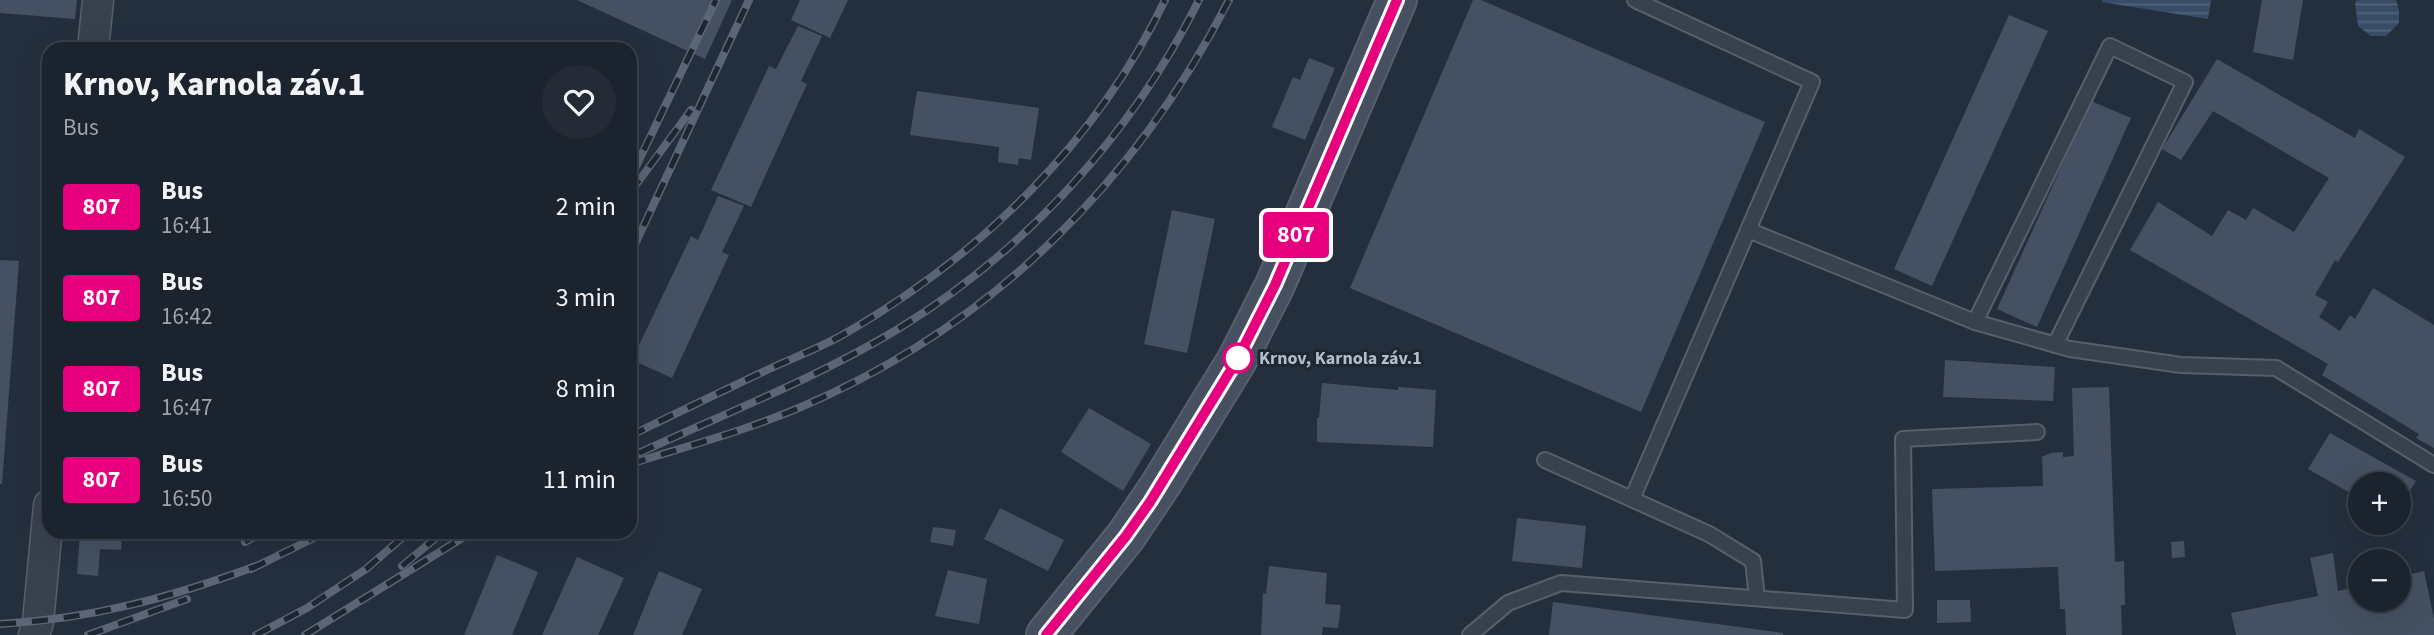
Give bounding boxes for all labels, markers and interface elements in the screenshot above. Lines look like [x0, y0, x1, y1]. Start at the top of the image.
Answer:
text: Krnov, Karnola záv.1 [63, 61, 365, 108]
button: heart [542, 65, 616, 139]
text: Bus [63, 111, 99, 144]
text: Bus [161, 172, 203, 209]
text: 2 min [556, 188, 616, 225]
text: 807 [82, 189, 121, 224]
text: 16:41 [161, 209, 212, 242]
line badge: 807 [1256, 212, 1336, 258]
text: 807 [1277, 217, 1315, 252]
text: Bus [161, 263, 203, 300]
text: 3 min [556, 279, 616, 316]
text: 807 [82, 280, 121, 315]
text: 16:42 [161, 300, 212, 333]
marker: Krnov, Karnola záv.1 [1223, 343, 1253, 373]
place label: Krnov, Karnola záv.1 [1259, 346, 1422, 371]
text: Bus [161, 354, 203, 391]
text: 8 min [556, 370, 616, 407]
text: 807 [82, 371, 121, 406]
text: 16:47 [161, 391, 212, 424]
text: Bus [161, 445, 203, 482]
text: 11 min [543, 461, 616, 498]
text: 807 [82, 462, 121, 497]
map controls [2348, 472, 2411, 612]
button: + [2348, 472, 2411, 535]
text: 16:50 [161, 482, 212, 515]
button: − [2348, 549, 2411, 612]

